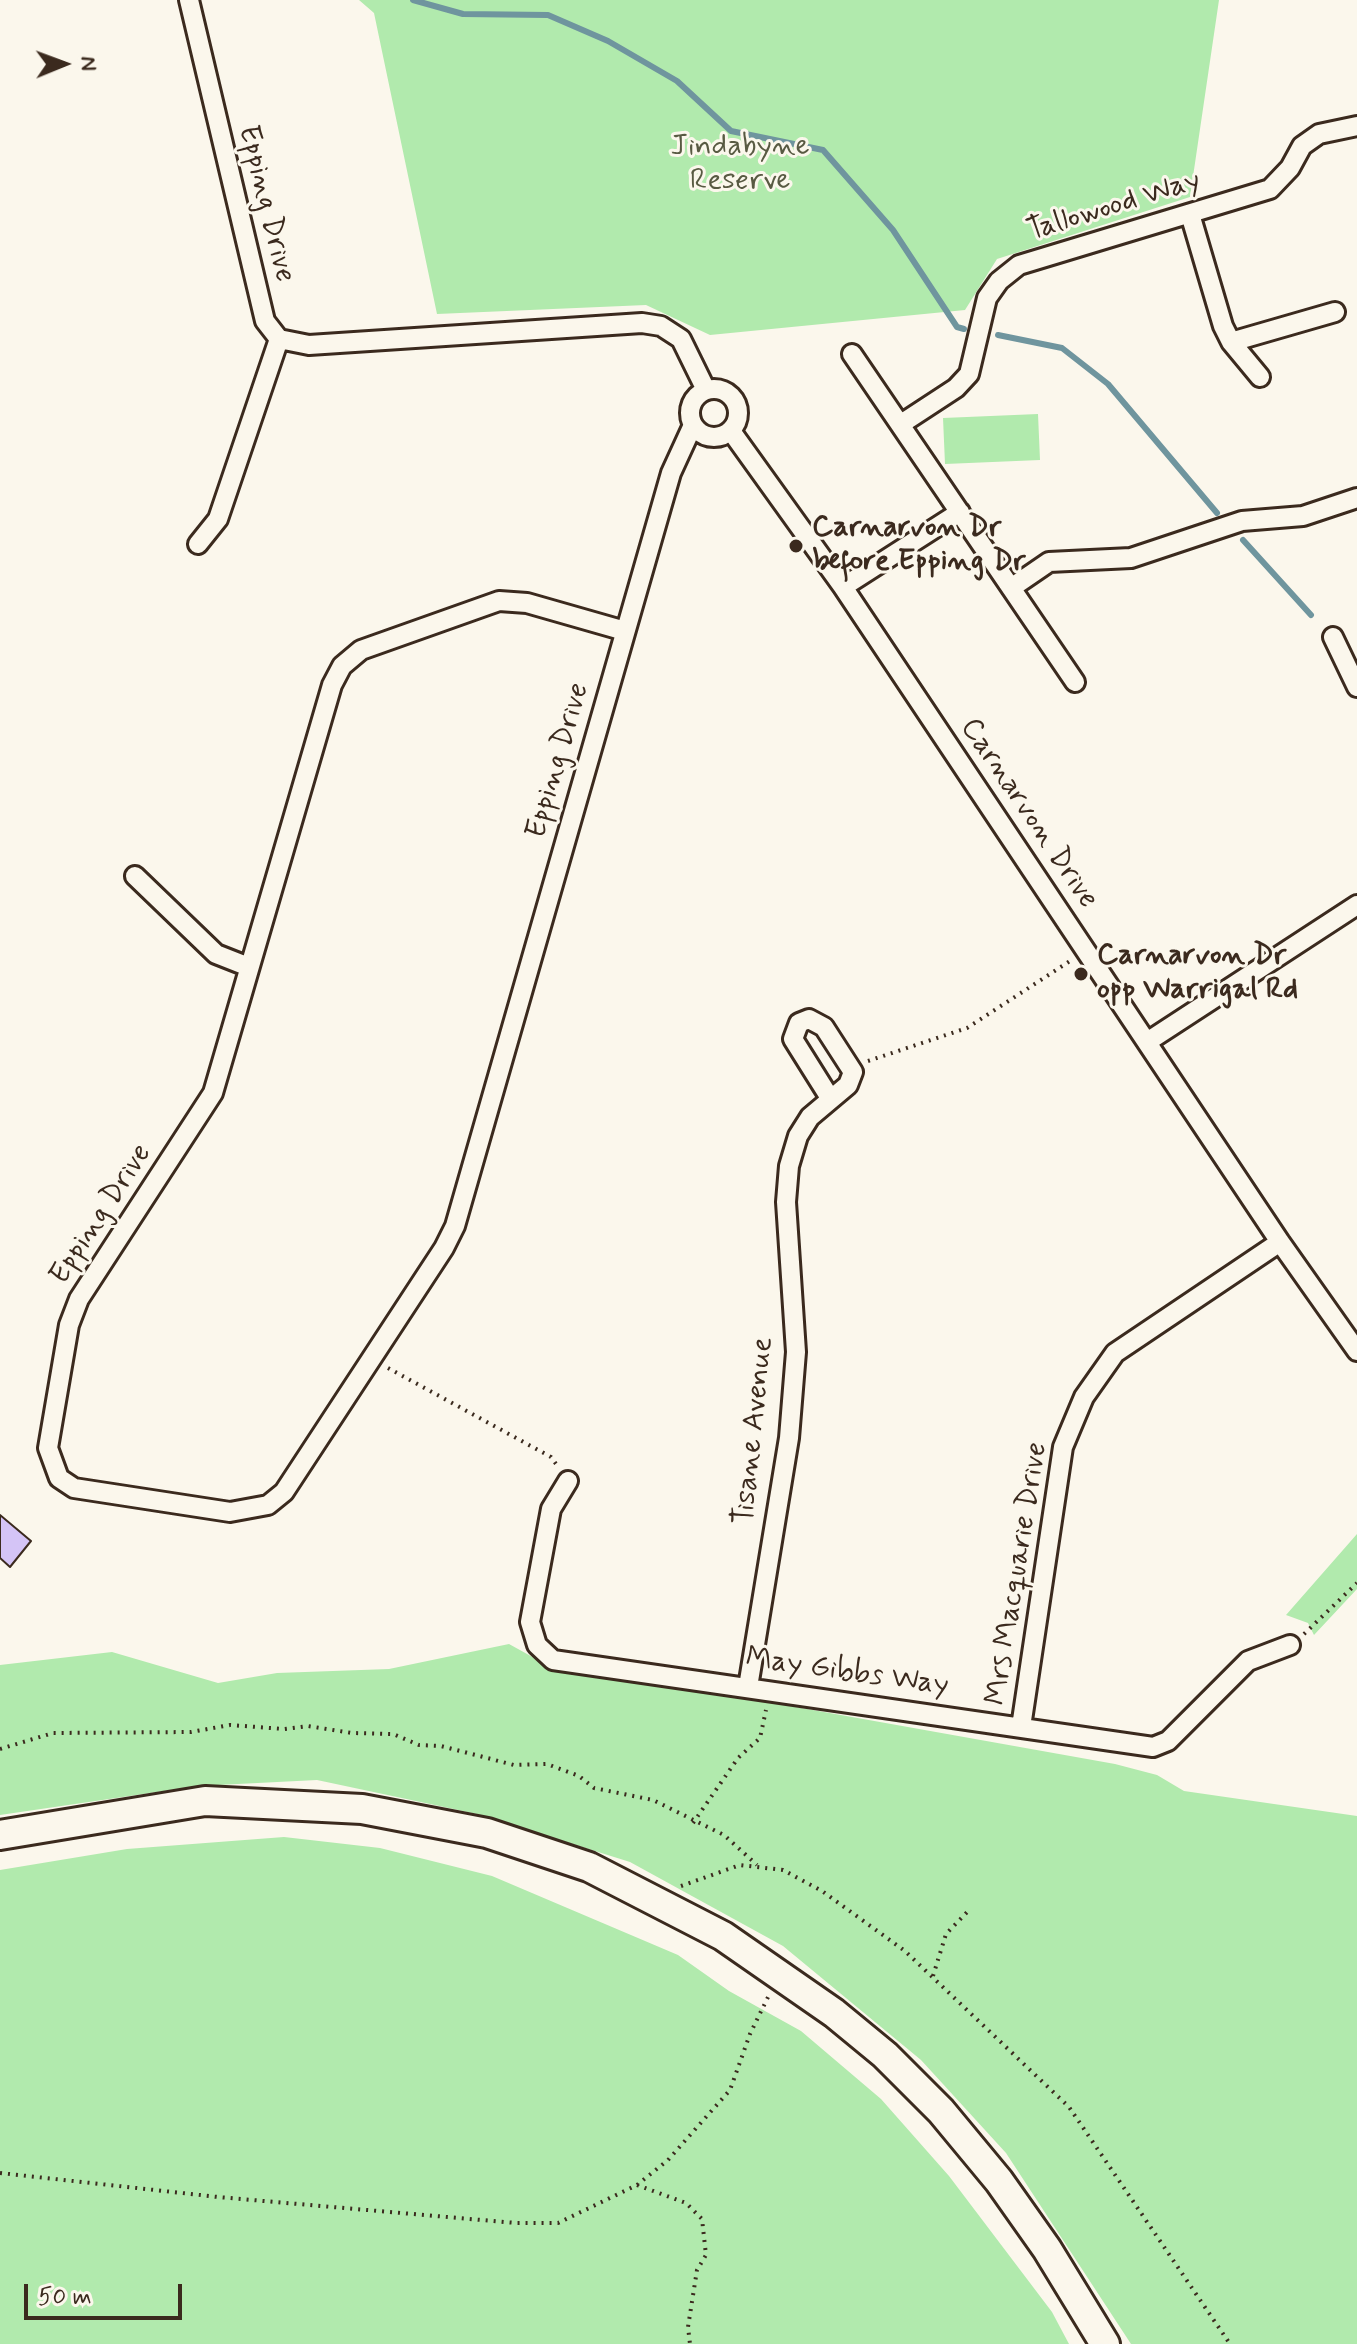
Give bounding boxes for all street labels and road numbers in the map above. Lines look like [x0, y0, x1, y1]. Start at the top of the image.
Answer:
street label: Epping Drive [228, 122, 302, 286]
street label: Tallowood Way [1023, 164, 1205, 250]
street label: Epping Drive [520, 679, 598, 843]
street label: Carnarvon Drive [951, 712, 1105, 916]
street label: Epping Drive [43, 1138, 161, 1292]
street label: Tisane Avenue [727, 1335, 783, 1527]
street label: Mrs Macquarie Drive [979, 1440, 1057, 1708]
street label: May Gibbs Way [743, 1641, 951, 1705]

